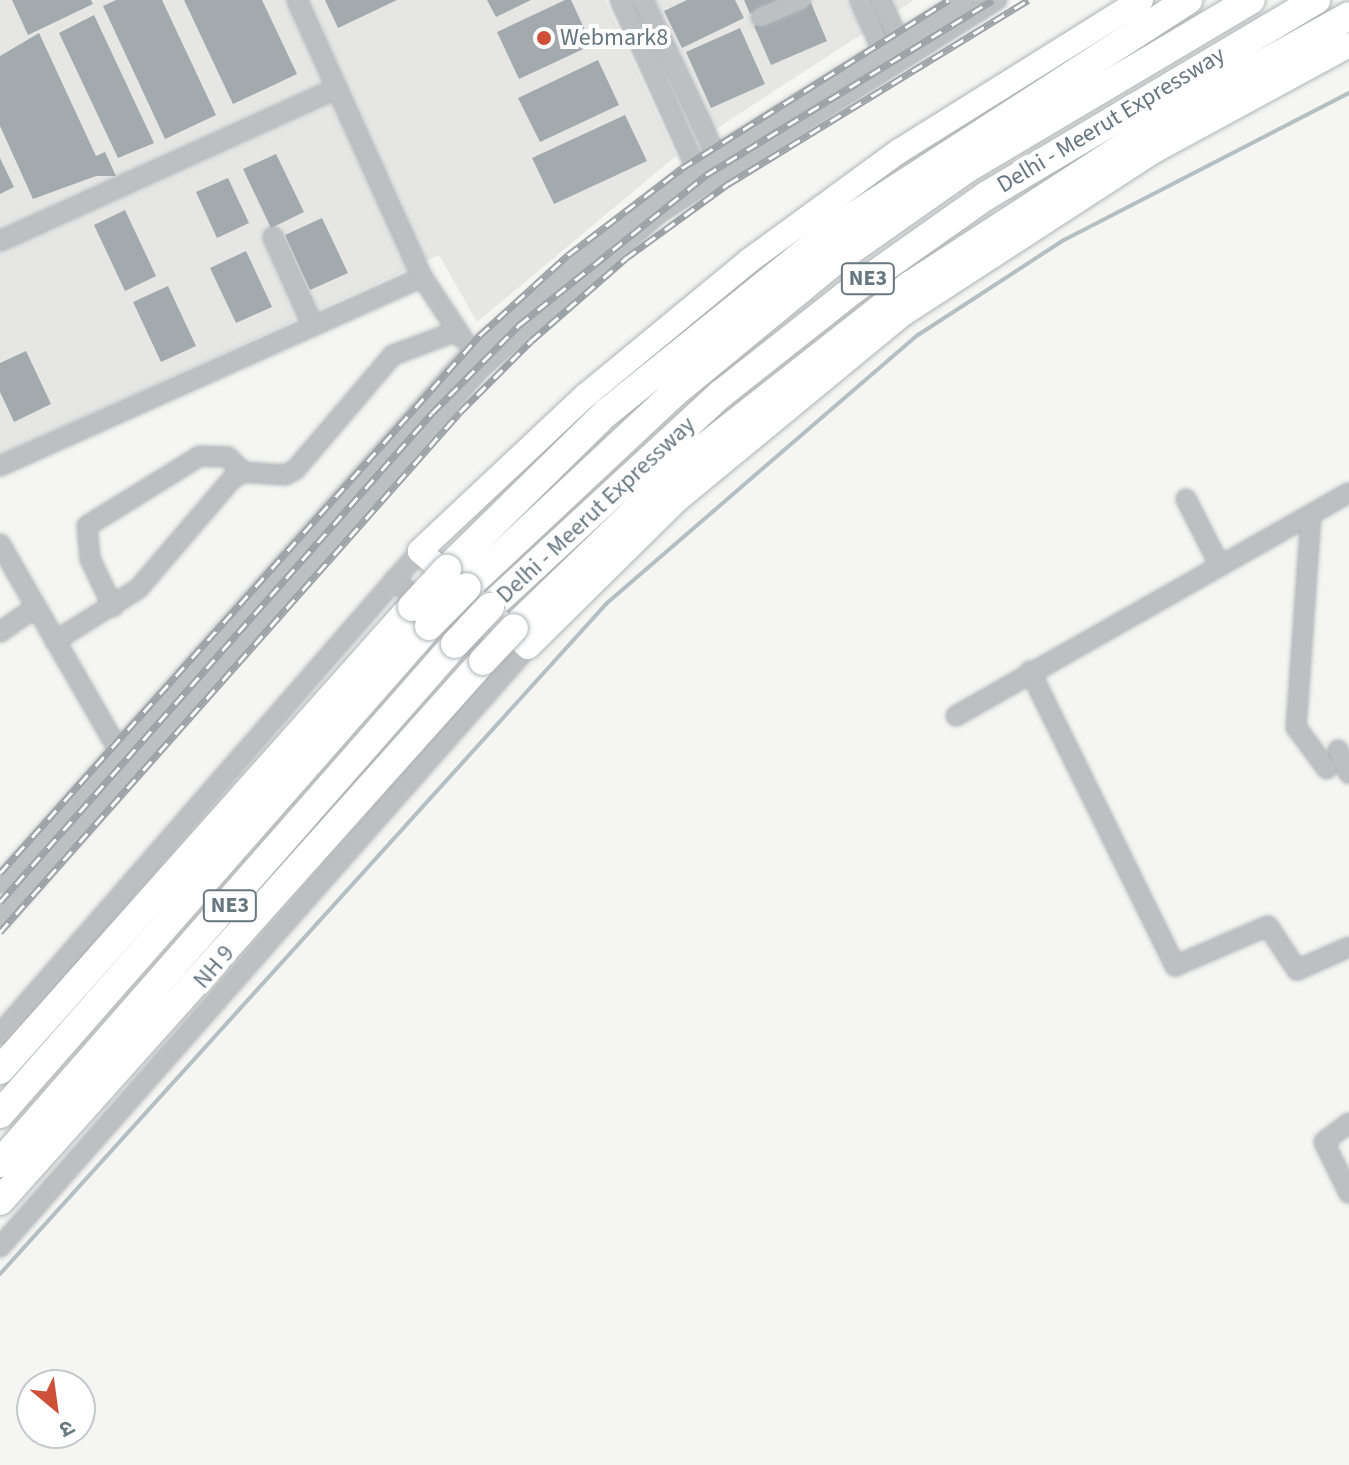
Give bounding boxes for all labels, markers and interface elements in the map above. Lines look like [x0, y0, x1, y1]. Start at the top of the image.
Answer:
place label: Webmark8 [560, 24, 668, 52]
marker: Webmark8 [535, 29, 553, 47]
street label: Delhi - Meerut Expressway [992, 41, 1230, 199]
road number: NE3 [840, 261, 896, 297]
street label: Delhi - Meerut Expressway [491, 411, 701, 609]
road number: NE3 [202, 888, 258, 924]
street label: NH 9 [187, 939, 241, 995]
north arrow [16, 1369, 96, 1449]
text: उ [53, 1411, 80, 1445]

